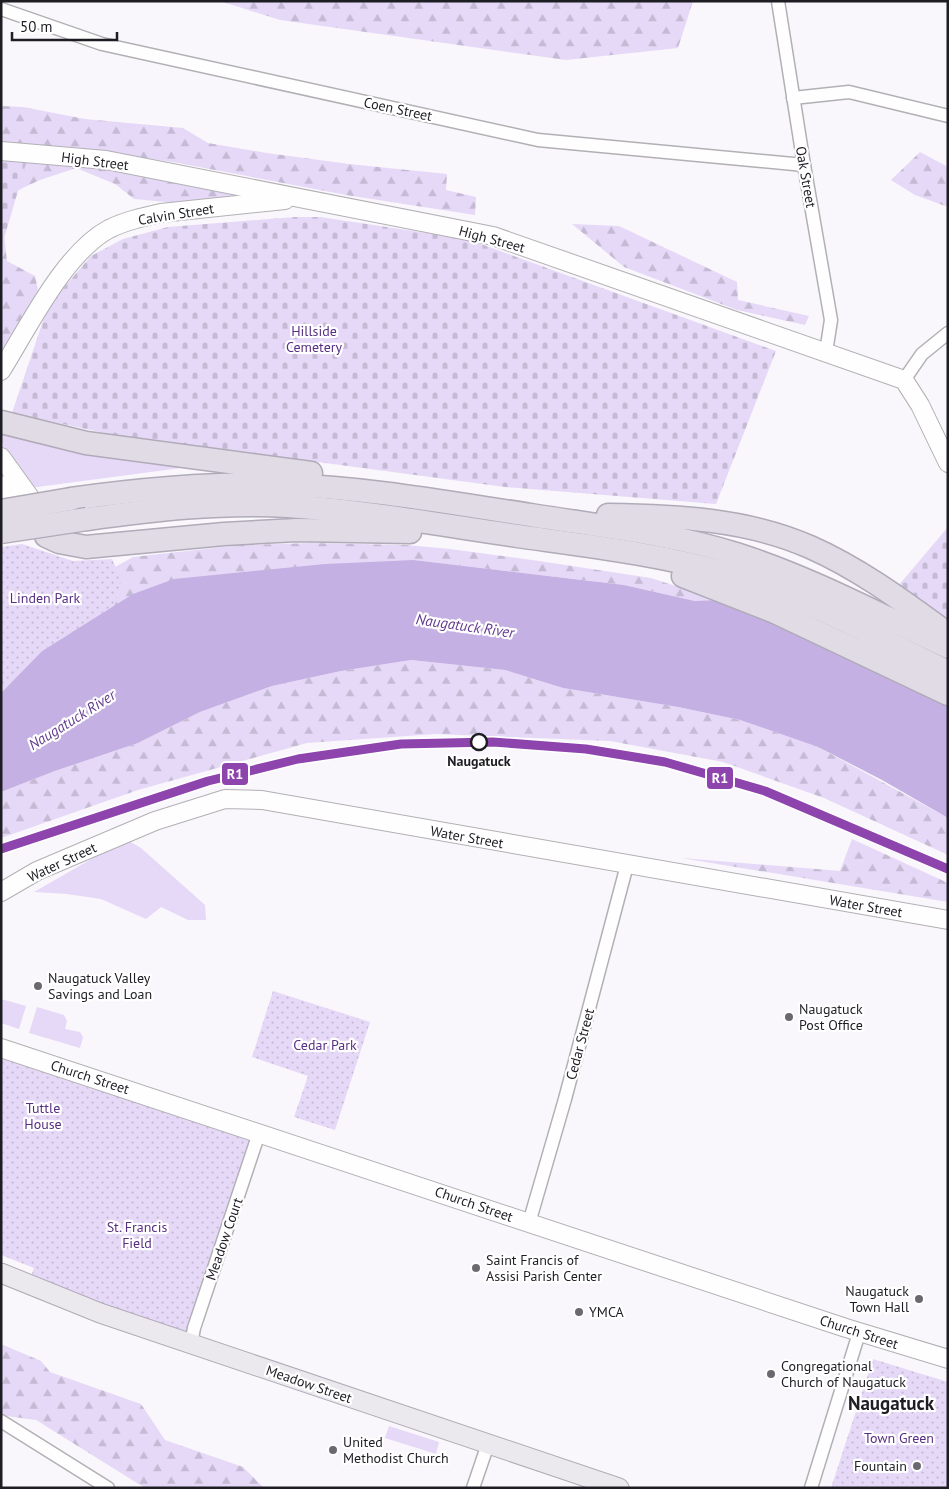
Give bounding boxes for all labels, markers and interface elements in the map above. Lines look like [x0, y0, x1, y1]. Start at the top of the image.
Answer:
scale bar [12, 10, 118, 42]
text: 50 m [20, 17, 53, 36]
street label: Coen Street [362, 93, 434, 125]
street label: Oak Street [792, 145, 820, 209]
street label: High Street [60, 148, 130, 174]
street label: Calvin Street [137, 199, 215, 229]
street label: High Street [457, 222, 527, 257]
park label: Hillside Cemetery [286, 322, 343, 356]
park label: Linden Park [10, 589, 81, 607]
water label: Naugatuck River [415, 609, 516, 642]
water label: Naugatuck River [25, 685, 120, 754]
marker: Naugatuck [470, 733, 488, 751]
place label: Naugatuck [447, 752, 511, 770]
line badge: R1 [221, 762, 249, 786]
text: R1 [227, 765, 243, 783]
line badge: R1 [706, 766, 734, 790]
text: R1 [712, 769, 728, 787]
street label: Water Street [429, 822, 505, 852]
street label: Water Street [25, 838, 100, 886]
street label: Water Street [828, 891, 904, 921]
place label: Naugatuck Valley Savings and Loan [48, 969, 152, 1003]
marker: Naugatuck Valley Savings and Loan [32, 980, 44, 992]
place label: Naugatuck Post Office [799, 1000, 863, 1034]
street label: Cedar Street [562, 1006, 598, 1082]
marker: Naugatuck Post Office [783, 1011, 795, 1023]
park label: Cedar Park [293, 1036, 357, 1054]
street label: Church Street [48, 1056, 132, 1098]
park label: Tuttle House [24, 1099, 62, 1133]
street label: Church Street [433, 1182, 516, 1226]
street label: Meadow Court [201, 1195, 247, 1283]
park label: St. Francis Field [107, 1218, 167, 1252]
place label: Saint Francis of Assisi Parish Center [486, 1251, 602, 1285]
marker: Saint Francis of Assisi Parish Center [470, 1262, 482, 1274]
place label: Naugatuck Town Hall [845, 1282, 909, 1316]
marker: Naugatuck Town Hall [913, 1293, 925, 1305]
place label: YMCA [589, 1303, 624, 1321]
marker: YMCA [573, 1306, 585, 1318]
street label: Church Street [817, 1311, 901, 1353]
place label: Congregational Church of Naugatuck [781, 1357, 906, 1391]
street label: Meadow Street [264, 1361, 354, 1407]
marker: Congregational Church of Naugatuck [765, 1368, 777, 1380]
district label: Naugatuck [848, 1391, 935, 1415]
park label: Town Green [864, 1429, 934, 1447]
place label: United Methodist Church [343, 1433, 449, 1467]
marker: United Methodist Church [327, 1444, 339, 1456]
place label: Fountain [854, 1457, 907, 1475]
marker: Fountain [911, 1460, 923, 1472]

